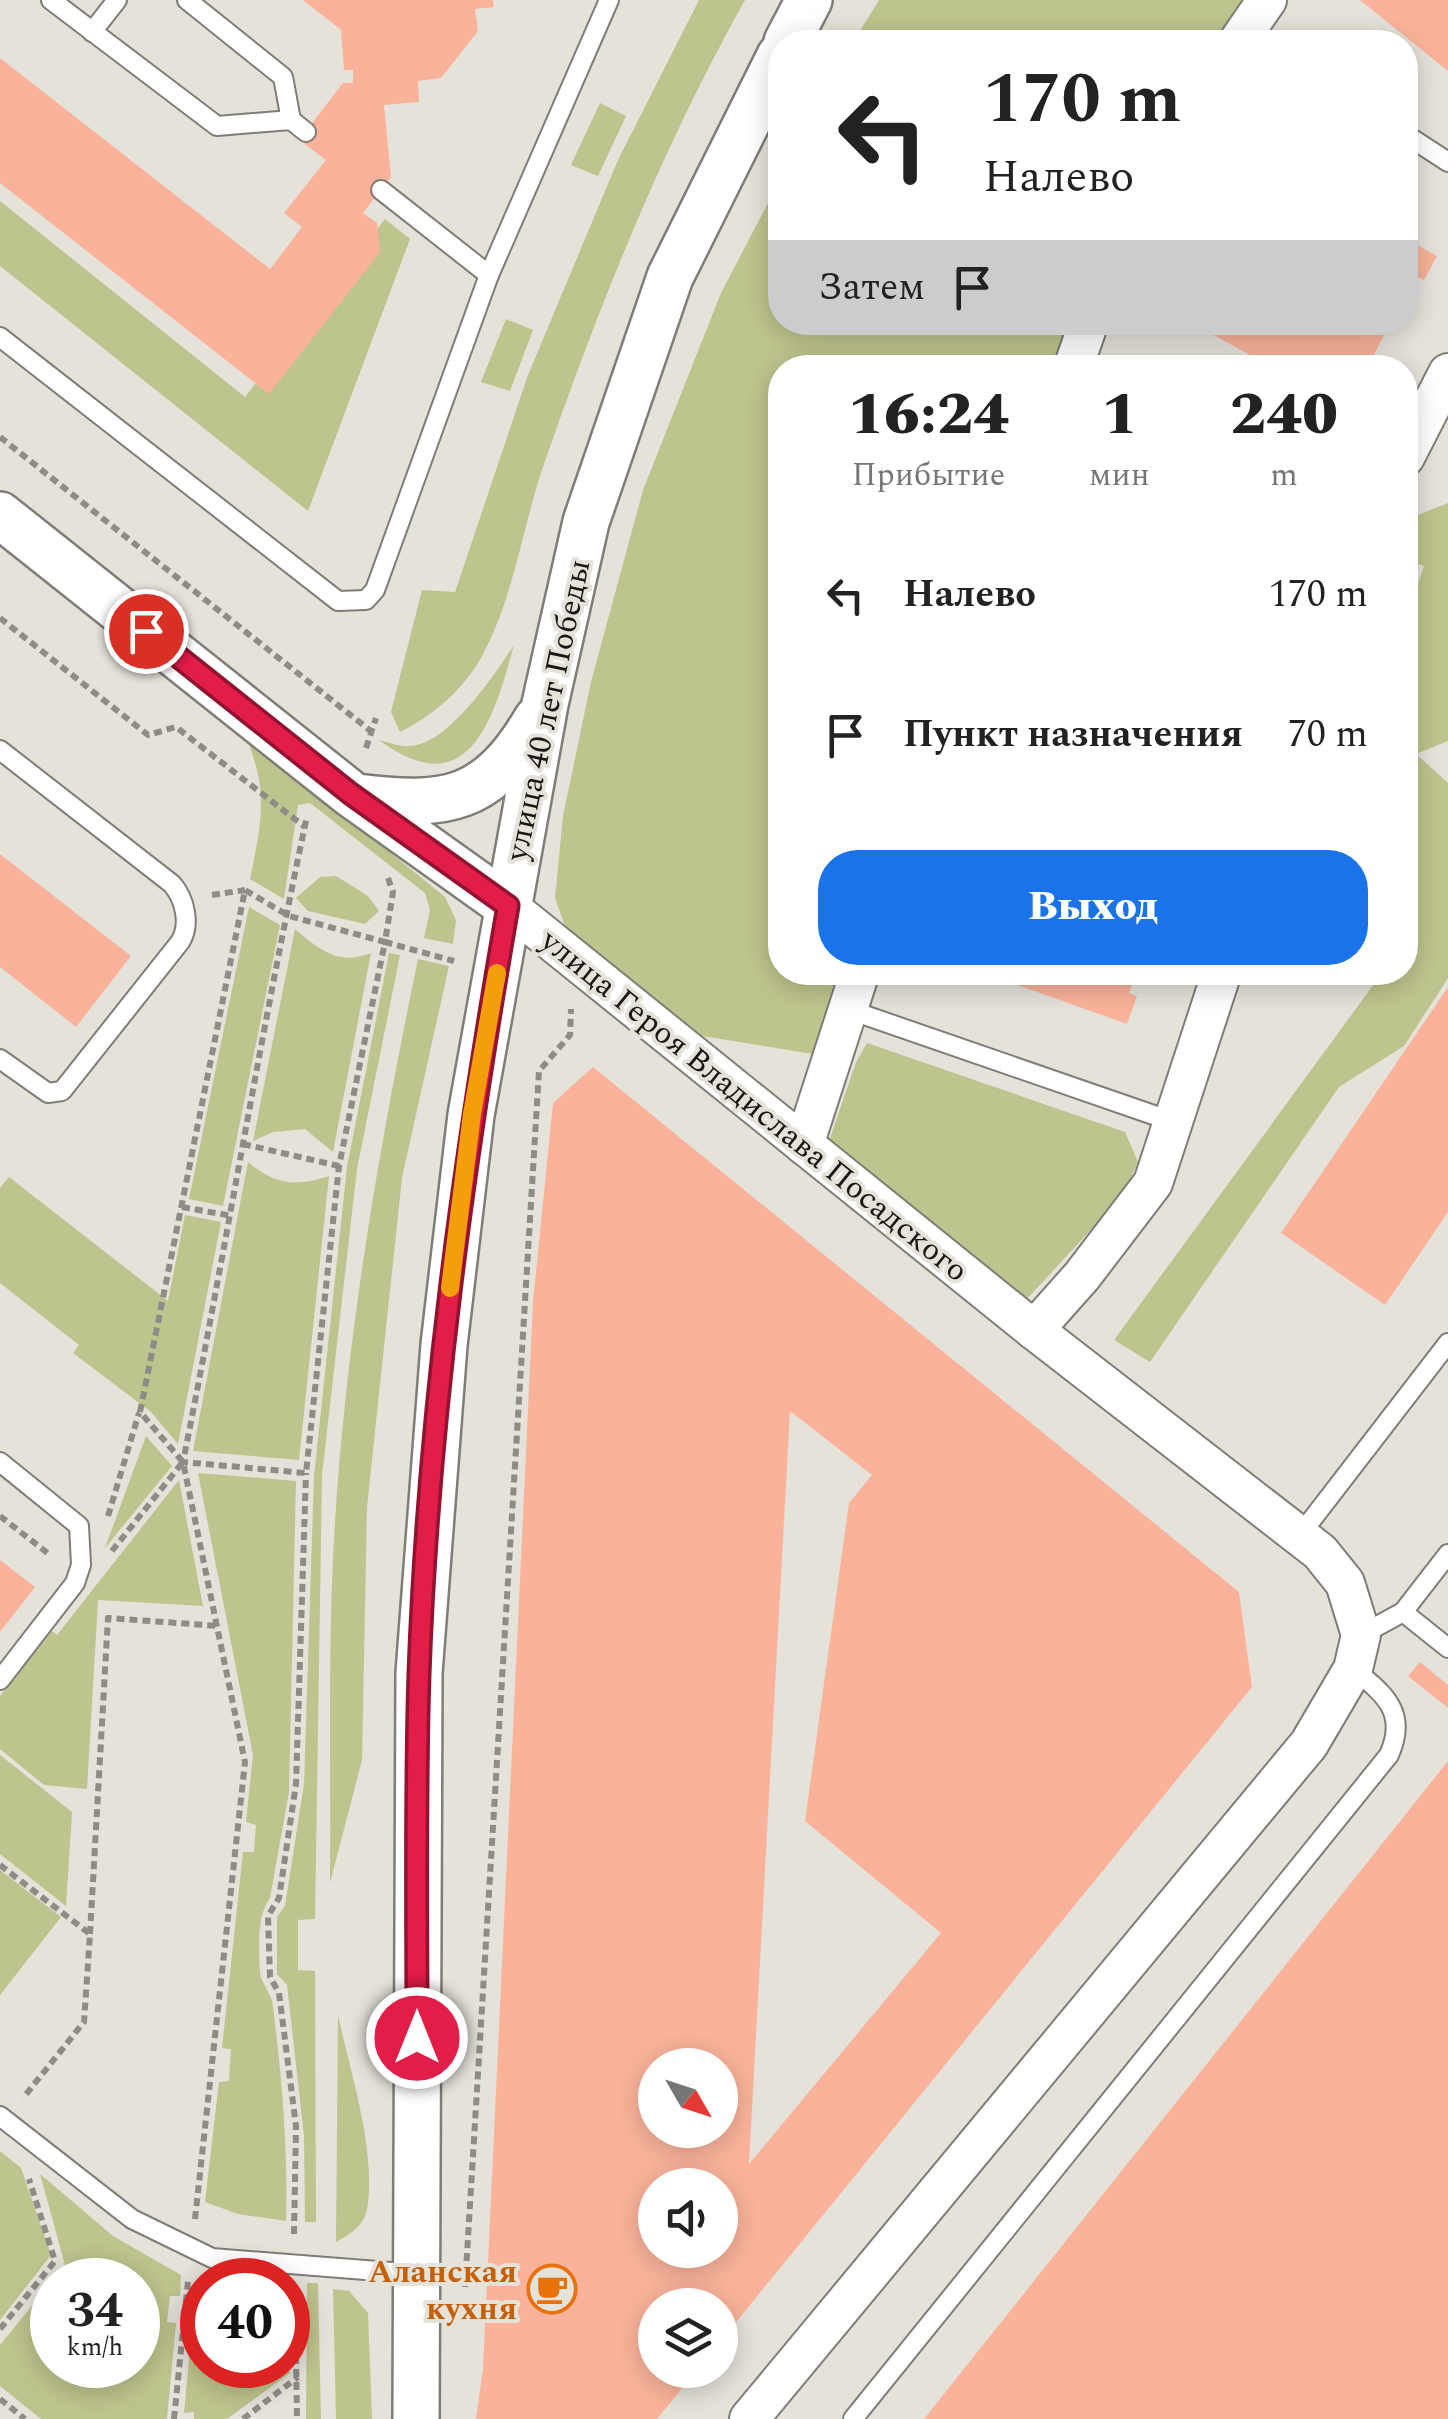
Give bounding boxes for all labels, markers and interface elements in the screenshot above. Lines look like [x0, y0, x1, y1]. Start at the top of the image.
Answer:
text: 170 m [983, 47, 1181, 153]
icon: left [818, 70, 948, 200]
text: Налево [983, 143, 1134, 212]
text: Затем [818, 259, 925, 317]
icon: arrive [945, 260, 1000, 315]
text: 16:24 [848, 369, 1009, 461]
text: 1 [1101, 369, 1137, 461]
text: 240 [1230, 369, 1338, 461]
text: Прибытие [852, 451, 1005, 500]
text: мин [1089, 451, 1150, 500]
text: m [1270, 451, 1298, 500]
street label: улица 40 лет Победы [492, 555, 604, 866]
text: Налево [903, 566, 1036, 624]
text: 170 m [1269, 566, 1368, 624]
icon: left [818, 568, 873, 623]
pin [104, 589, 189, 674]
icon: arrive [119, 604, 174, 659]
text: Пункт назначения [903, 706, 1243, 764]
text: 70 m [1288, 706, 1368, 764]
icon: arrive [818, 708, 873, 763]
button: Выход [818, 850, 1368, 965]
street label: улица Героя Владислава Посадского [529, 917, 979, 1295]
position arrow [365, 1986, 469, 2090]
north arrow [638, 2048, 738, 2148]
map controls [638, 2048, 738, 2388]
button: sound [638, 2168, 738, 2268]
place label: Аланская кухня [368, 2248, 517, 2334]
speed limit sign: 40 [180, 2258, 310, 2388]
cafe icon: Аланская кухня [526, 2263, 578, 2315]
text: 34 [67, 2273, 123, 2349]
button: layers [638, 2288, 738, 2388]
text: km/h [67, 2329, 123, 2367]

